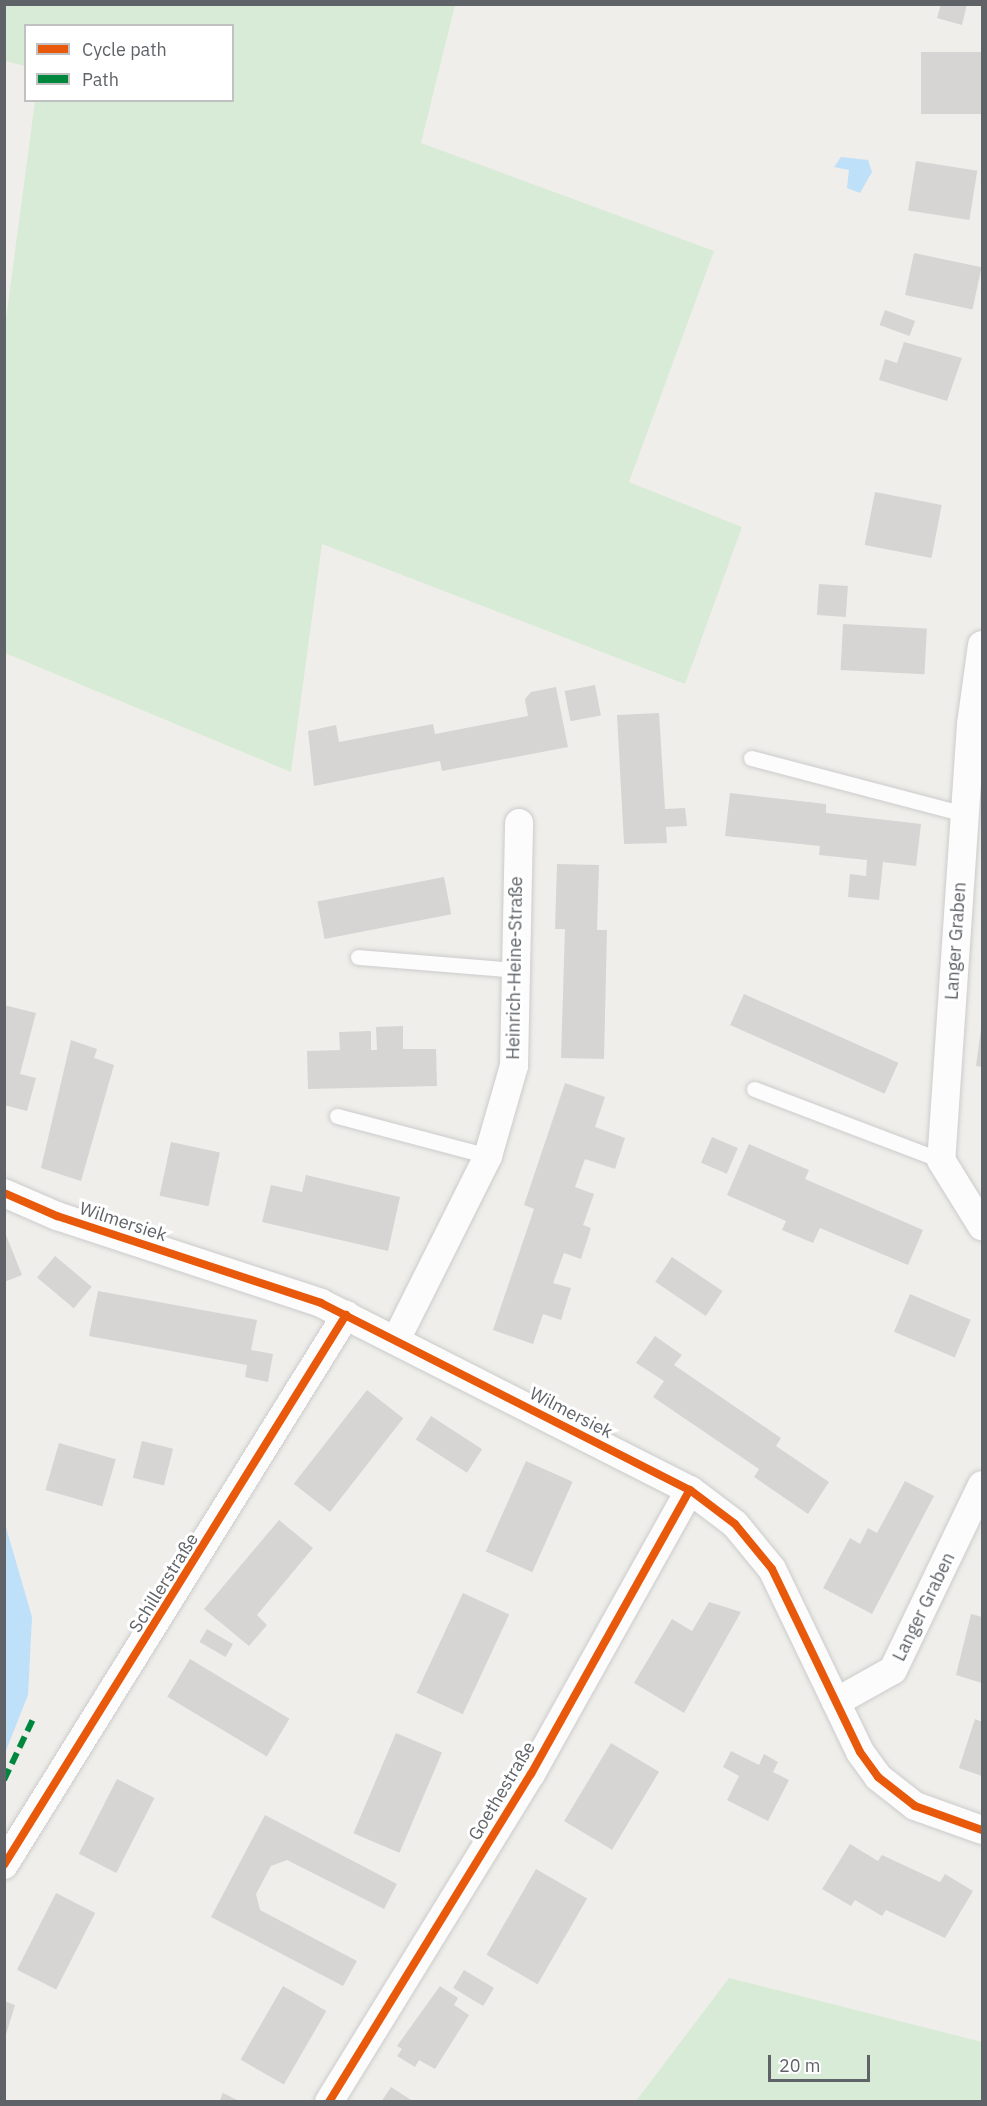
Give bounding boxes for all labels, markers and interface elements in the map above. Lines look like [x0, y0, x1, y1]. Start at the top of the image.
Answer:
legend [24, 24, 234, 102]
text: Cycle path [82, 38, 167, 61]
text: Path [82, 68, 119, 91]
street label: Heinrich-Heine-Straße [503, 876, 527, 1060]
street label: Langer Graben [941, 881, 971, 1001]
street label: Wilmersiek [77, 1198, 169, 1246]
street label: Wilmersiek [526, 1383, 616, 1443]
street label: Schillerstraße [125, 1529, 203, 1637]
street label: Langer Graben [888, 1549, 960, 1665]
street label: Goethestraße [464, 1738, 540, 1844]
scale bar [771, 2043, 873, 2081]
text: 20 m [779, 2054, 821, 2077]

